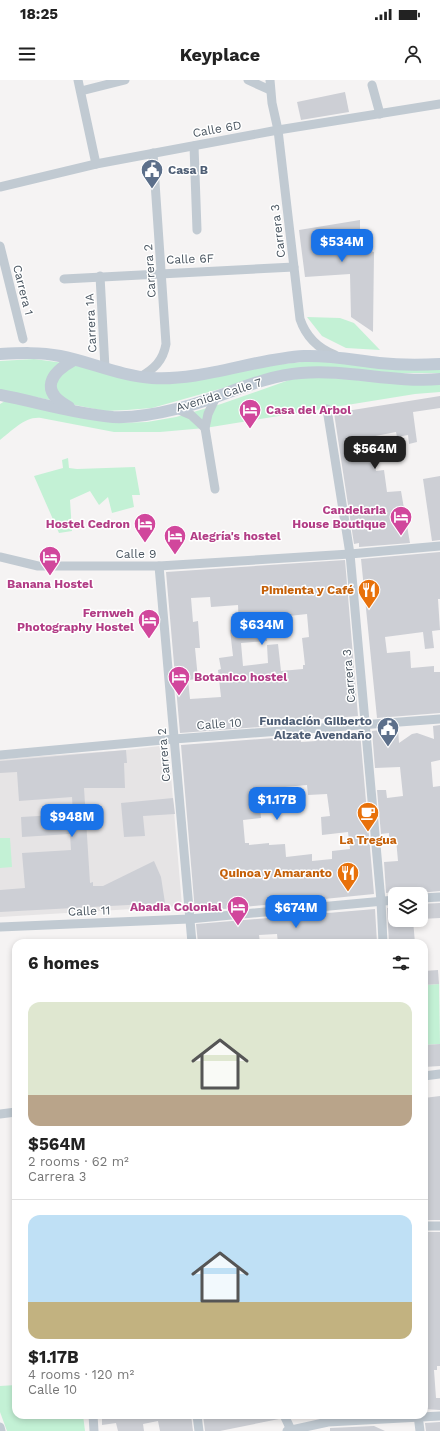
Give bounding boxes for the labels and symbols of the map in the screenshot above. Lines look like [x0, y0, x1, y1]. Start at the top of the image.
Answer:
street label: Calle 6D [191, 118, 243, 140]
public building icon: Casa B [139, 157, 165, 190]
place label: Casa B [168, 163, 208, 177]
street label: Carrera 3 [268, 203, 288, 259]
pin: $534M [314, 229, 370, 263]
street label: Carrera 2 [141, 244, 159, 298]
street label: Calle 6F [166, 251, 214, 267]
street label: Carrera 1 [10, 263, 36, 317]
street label: Carrera 1A [82, 293, 100, 353]
street label: Avenida Calle 7 [174, 375, 264, 415]
hotel icon: Casa del Arbol [237, 397, 263, 430]
place label: Casa del Arbol [266, 403, 351, 417]
pin: $564M [347, 436, 403, 470]
place label: Candelaria House Boutique [292, 503, 386, 531]
hotel icon: Candelaria House Boutique [388, 504, 414, 537]
hotel icon: Hostel Cedron [132, 511, 158, 544]
place label: Hostel Cedron [46, 517, 130, 531]
hotel icon: Alegría's hostel [162, 523, 188, 556]
place label: Alegría's hostel [190, 529, 281, 543]
hotel icon: Banana Hostel [37, 544, 63, 577]
street label: Calle 9 [116, 547, 156, 561]
place label: Banana Hostel [7, 577, 93, 591]
restaurant icon: Pimienta y Café [356, 577, 382, 610]
place label: Pimienta y Café [261, 583, 354, 597]
place label: Fernweh Photography Hostel [17, 606, 134, 634]
hotel icon: Fernweh Photography Hostel [136, 607, 162, 640]
pin: $634M [234, 612, 290, 646]
street label: Carrera 3 [340, 649, 358, 703]
hotel icon: Botanico hostel [166, 664, 192, 697]
place label: Botanico hostel [194, 670, 287, 684]
place label: Fundación Gilberto Alzate Avendaño [259, 714, 372, 742]
street label: Calle 10 [196, 715, 242, 733]
public building icon: Fundación Gilberto Alzate Avendaño [375, 715, 401, 748]
street label: Carrera 2 [155, 728, 173, 782]
pin: $1.17B [244, 787, 310, 821]
cafe icon: La Tregua [355, 800, 381, 833]
pin: $948M [44, 804, 100, 838]
place label: La Tregua [339, 833, 397, 847]
restaurant icon: Quinoa y Amaranto [335, 860, 361, 893]
place label: Quinoa y Amaranto [220, 866, 332, 880]
hotel icon: Abadia Colonial [225, 894, 251, 927]
pin: $674M [268, 895, 324, 929]
place label: Abadia Colonial [130, 900, 222, 914]
street label: Calle 11 [68, 903, 110, 919]

